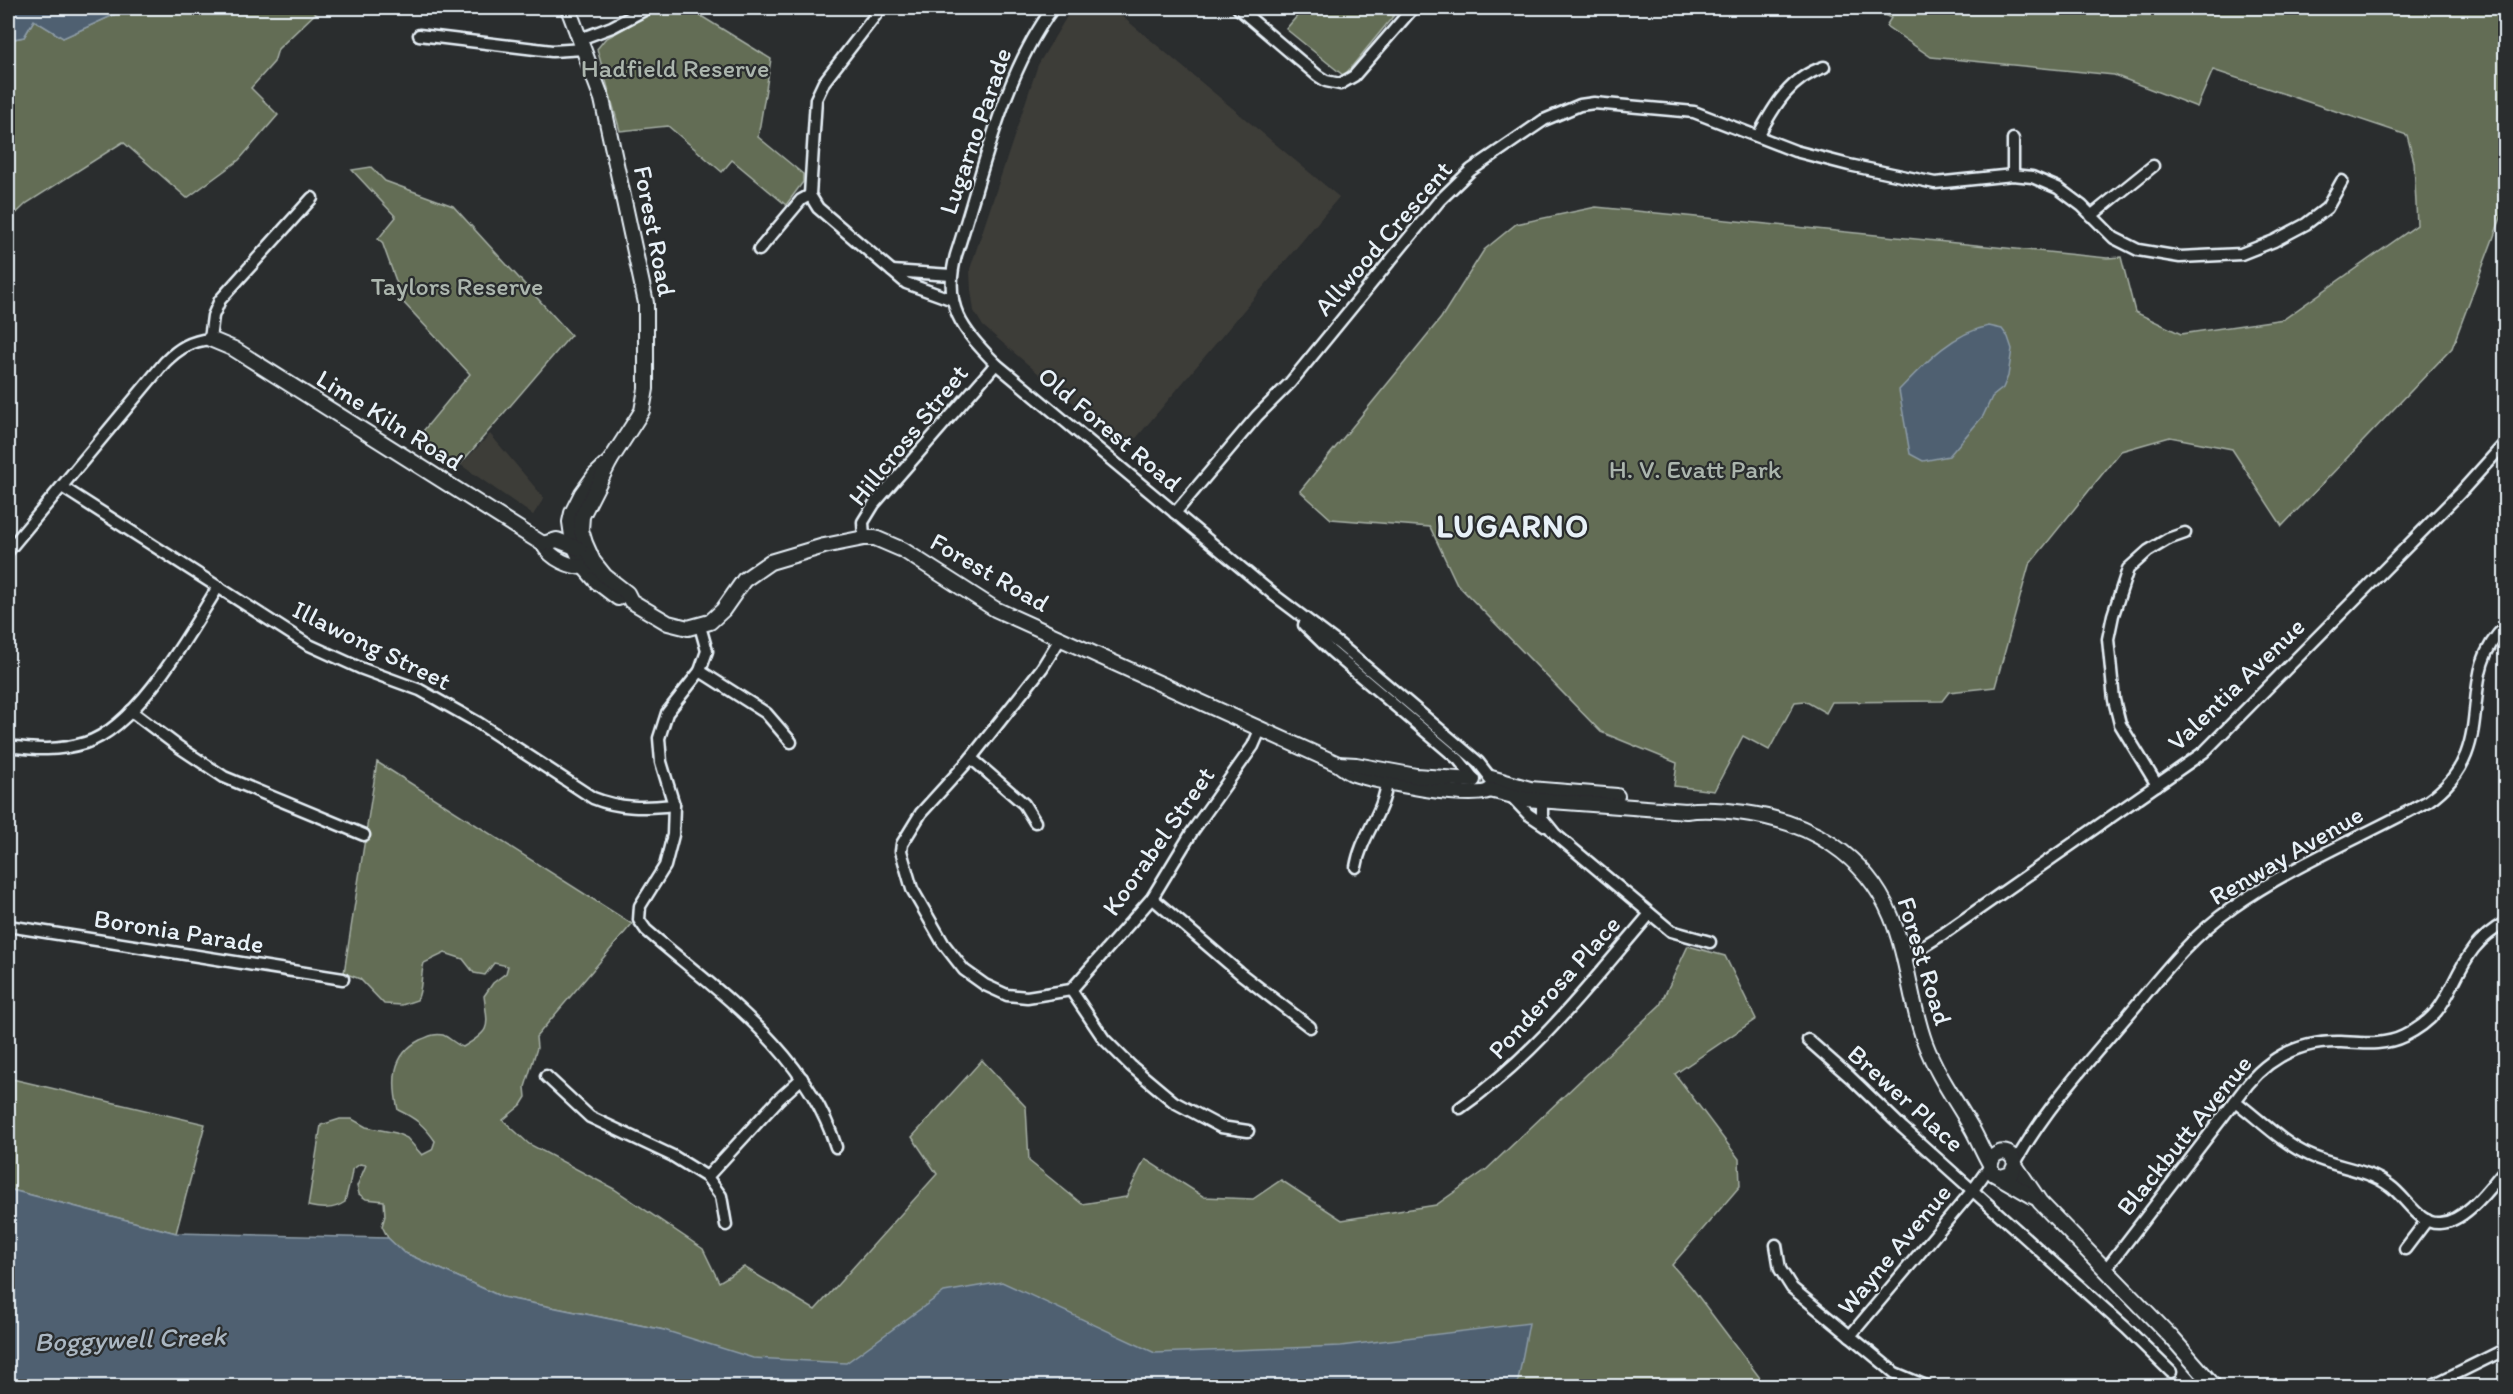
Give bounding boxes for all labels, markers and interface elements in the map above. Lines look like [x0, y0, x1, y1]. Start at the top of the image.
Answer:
street label: Lugarno Parade [932, 43, 1018, 219]
park label: Hadfield Reserve [581, 52, 769, 84]
street label: Allwood Crescent [1307, 154, 1459, 322]
street label: Forest Road [627, 163, 683, 300]
park label: Taylors Reserve [371, 270, 543, 302]
street label: Hillcross Street [841, 358, 975, 512]
street label: Old Forest Road [1031, 359, 1189, 499]
street label: Lime Kiln Road [311, 362, 470, 478]
park label: H. V. Evatt Park [1609, 453, 1782, 485]
district label: LUGARNO [1436, 507, 1590, 545]
street label: Forest Road [925, 525, 1056, 619]
street label: Illawong Street [288, 593, 456, 697]
street label: Valentia Avenue [2161, 610, 2311, 758]
street label: Koorabel Street [1095, 760, 1221, 922]
street label: Renway Avenue [2203, 798, 2369, 912]
street label: Forest Road [1890, 893, 1960, 1030]
street label: Boronia Parade [92, 902, 266, 960]
street label: Ponderosa Place [1481, 908, 1627, 1066]
street label: Brewer Place [1841, 1037, 1971, 1159]
street label: Blackbutt Avenue [2109, 1048, 2259, 1222]
street label: Wayne Avenue [1830, 1177, 1958, 1321]
water label: Boggywell Creek [34, 1319, 229, 1358]

